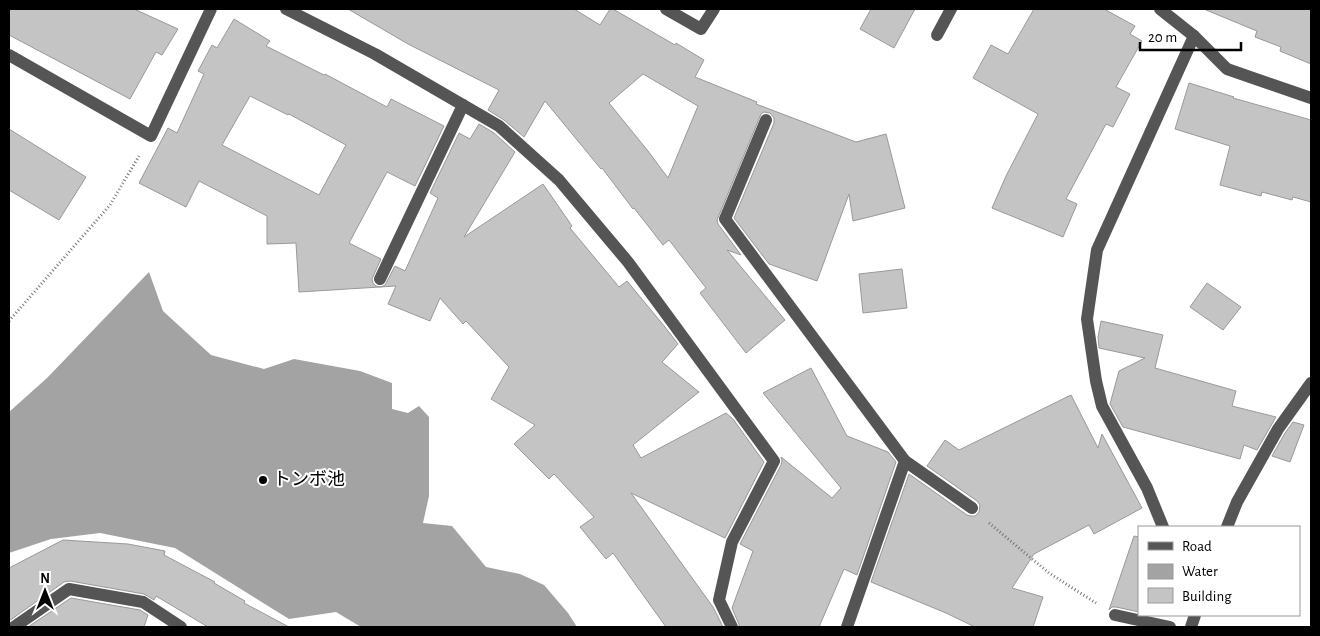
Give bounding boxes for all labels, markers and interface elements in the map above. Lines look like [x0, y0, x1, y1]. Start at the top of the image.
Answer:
scale bar [1140, 20, 1241, 52]
text: 20 m [1148, 30, 1177, 45]
place label: トンボ池 [273, 470, 345, 489]
marker: トンボ池 [257, 474, 269, 486]
legend [1138, 526, 1300, 616]
text: Road [1182, 539, 1212, 554]
text: Water [1182, 564, 1218, 579]
north arrow [20, 566, 70, 616]
text: N [40, 572, 50, 586]
text: Building [1182, 589, 1232, 604]

